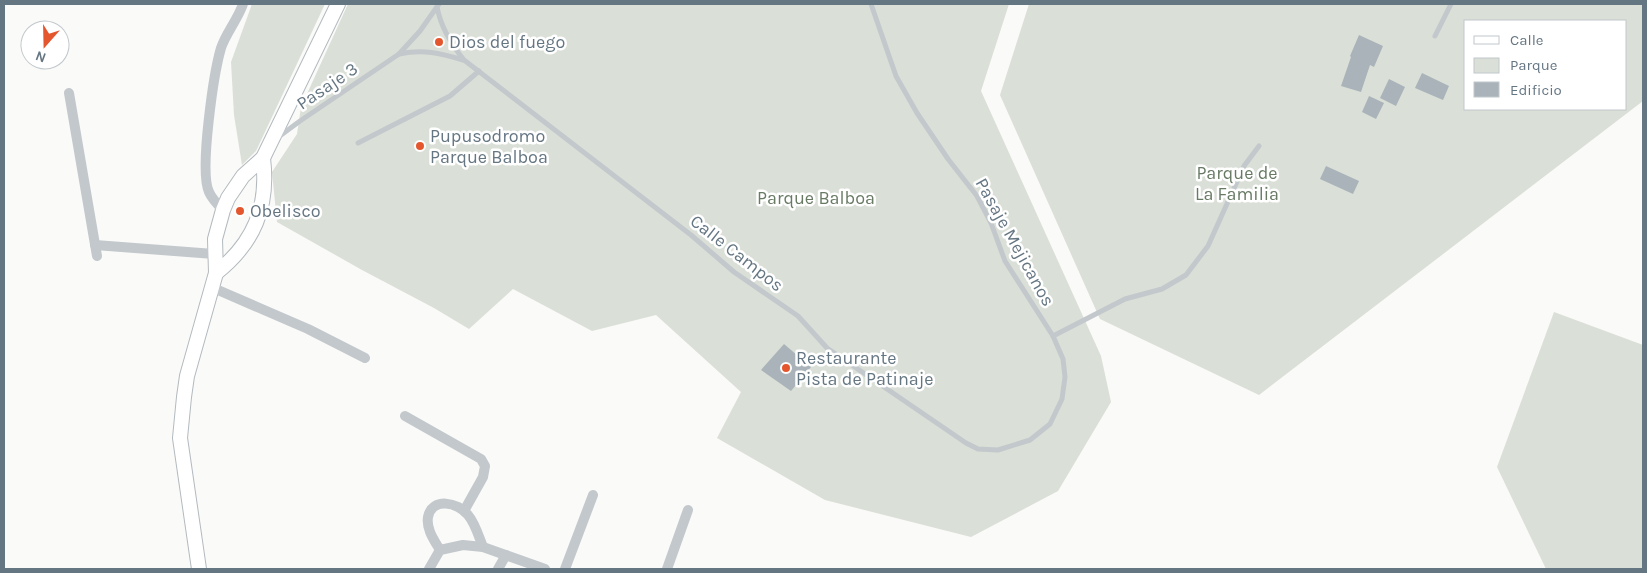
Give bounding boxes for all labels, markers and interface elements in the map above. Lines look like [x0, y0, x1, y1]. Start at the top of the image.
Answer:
north arrow [20, 20, 70, 70]
legend [1464, 20, 1627, 110]
place label: Dios del fuego [449, 31, 565, 53]
text: Calle [1510, 31, 1544, 49]
marker: Dios del fuego [433, 36, 445, 48]
text: N [33, 47, 48, 66]
text: Parque [1510, 56, 1558, 74]
street label: Pasaje 3 [292, 58, 362, 114]
text: Edificio [1510, 81, 1562, 99]
place label: Pupusodromo Parque Balboa [430, 125, 548, 168]
marker: Pupusodromo Parque Balboa [414, 140, 426, 152]
park label: Parque de La Familia [1195, 162, 1279, 205]
street label: Pasaje Mejicanos [971, 174, 1059, 310]
park label: Parque Balboa [757, 187, 875, 209]
place label: Obelisco [250, 200, 321, 222]
marker: Obelisco [234, 205, 246, 217]
street label: Calle Campos [686, 210, 788, 296]
place label: Restaurante Pista de Patinaje [796, 347, 934, 390]
marker: Restaurante Pista de Patinaje [780, 362, 792, 374]

